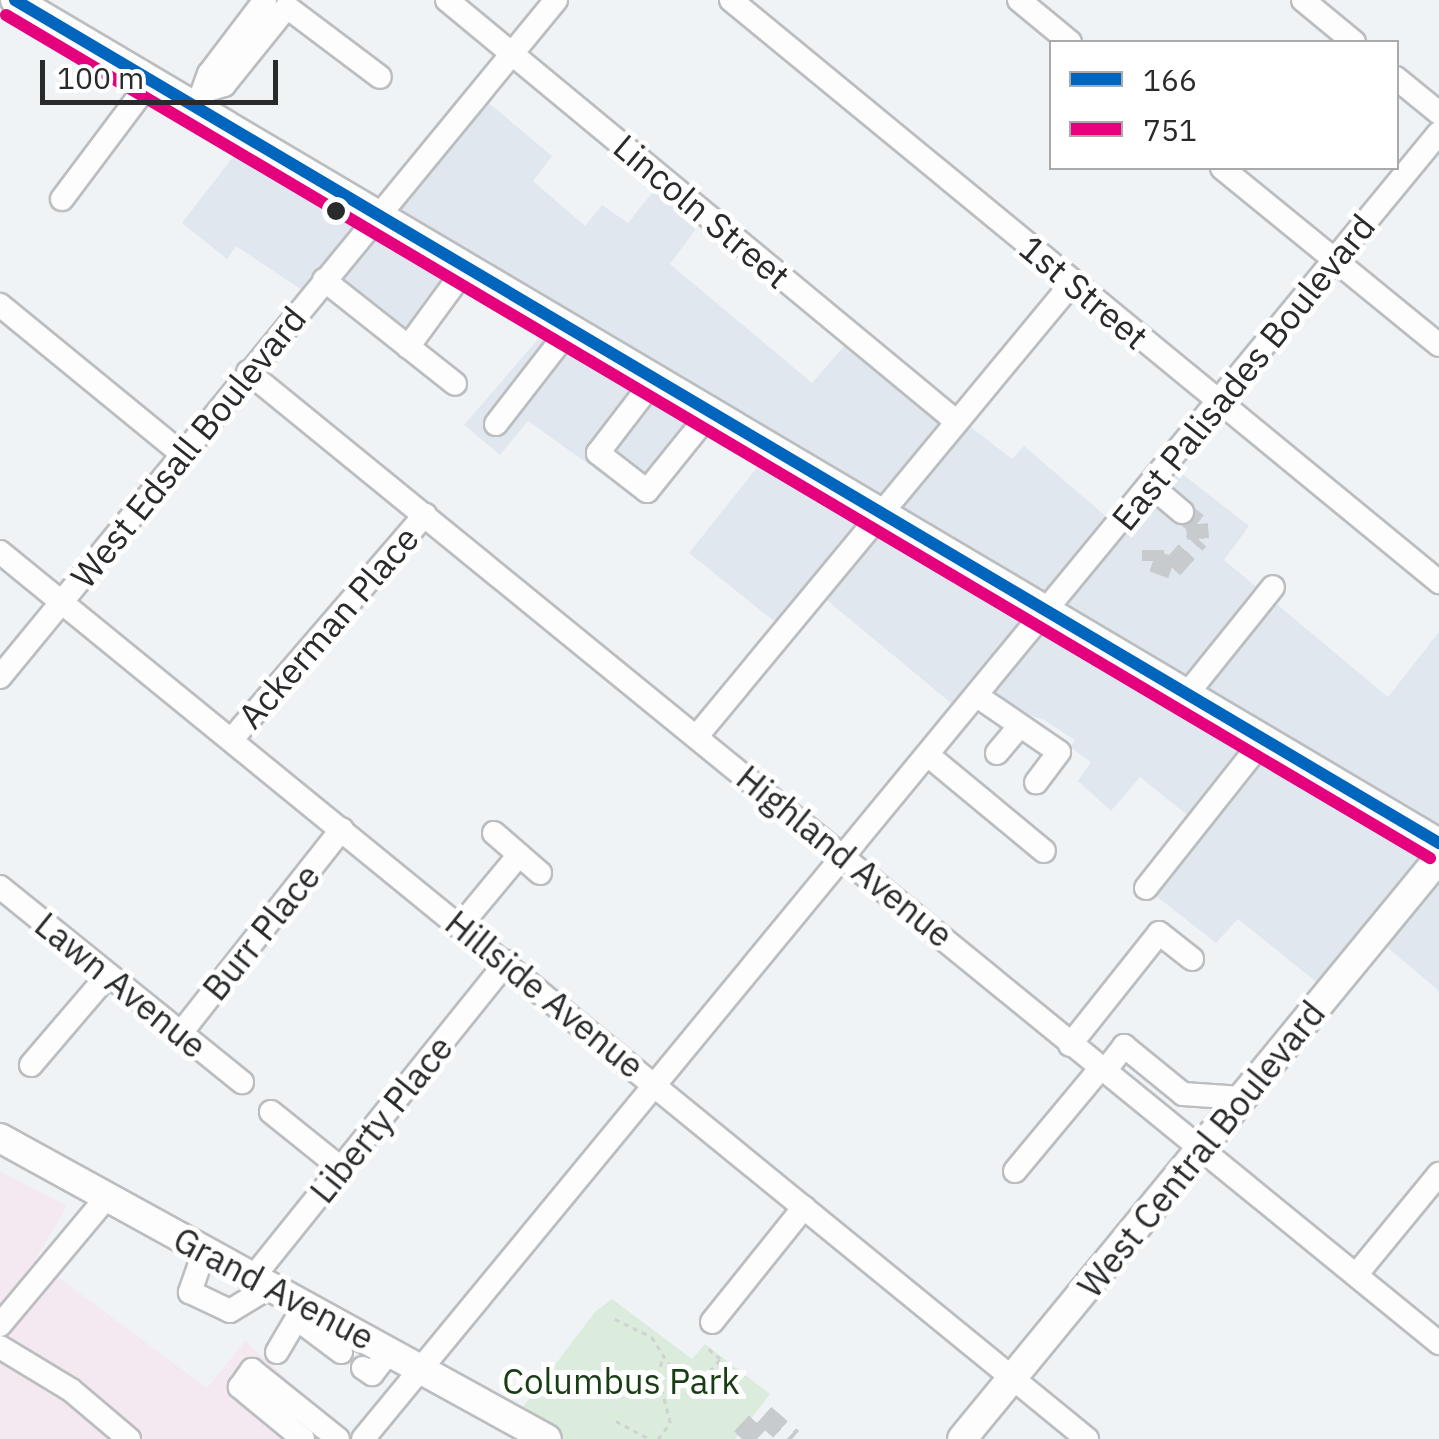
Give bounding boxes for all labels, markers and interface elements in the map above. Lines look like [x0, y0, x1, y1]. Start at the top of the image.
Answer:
scale bar [45, 40, 282, 102]
legend [1049, 40, 1399, 170]
text: 100 m [57, 58, 144, 97]
text: 166 [1143, 60, 1197, 99]
text: 751 [1143, 110, 1197, 149]
street label: Lincoln Street [605, 125, 799, 297]
unlabelled marker [326, 201, 346, 221]
street label: East Palisades Boulevard [1103, 206, 1383, 538]
street label: 1st Street [1011, 226, 1157, 358]
street label: West Edsall Boulevard [62, 298, 314, 596]
street label: Ackerman Place [229, 518, 427, 736]
street label: Highland Avenue [729, 756, 961, 956]
street label: Burr Place [193, 856, 329, 1008]
street label: Hillside Avenue [437, 901, 653, 1087]
street label: Lawn Avenue [27, 903, 215, 1067]
street label: West Central Boulevard [1069, 992, 1333, 1306]
street label: Liberty Place [301, 1027, 461, 1211]
street label: Grand Avenue [167, 1218, 381, 1358]
park label: Columbus Park [502, 1360, 740, 1402]

